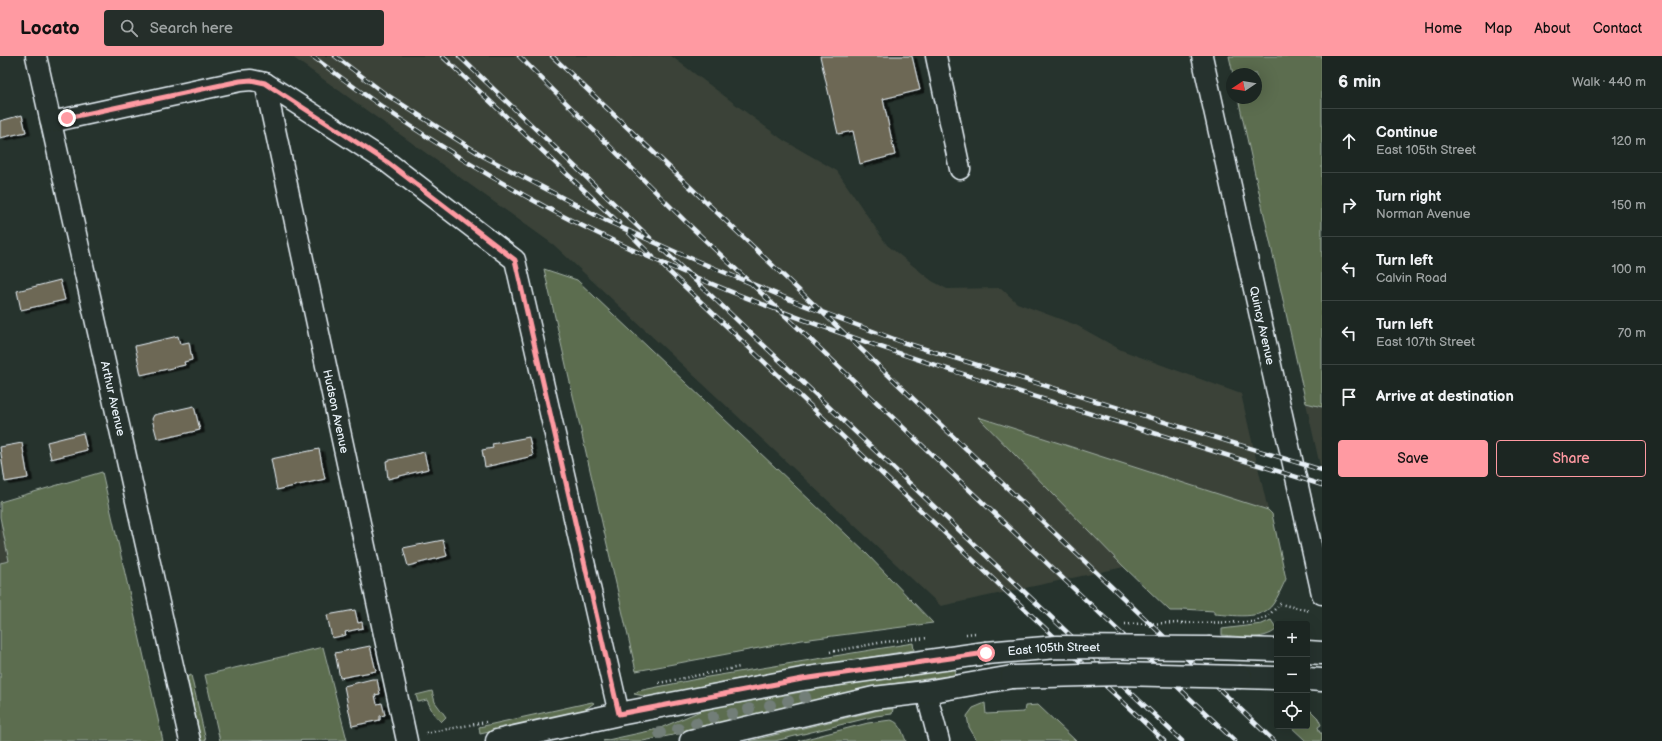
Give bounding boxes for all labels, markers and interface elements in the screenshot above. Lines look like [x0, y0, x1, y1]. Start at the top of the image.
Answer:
search box [104, 10, 384, 46]
text: Locato [20, 17, 80, 40]
icon: search [118, 17, 140, 39]
text: Search here [150, 19, 233, 38]
text: Home [1424, 20, 1462, 37]
text: Map [1484, 20, 1512, 37]
text: About [1534, 20, 1571, 37]
text: Contact [1593, 20, 1642, 37]
north arrow [1226, 68, 1262, 104]
text: 6 min [1338, 72, 1381, 92]
text: Walk · 440 m [1572, 74, 1646, 90]
route end [58, 109, 76, 127]
text: Continue [1376, 123, 1438, 142]
icon: ahead [1338, 130, 1360, 152]
text: 120 m [1611, 133, 1646, 149]
text: East 105th Street [1376, 142, 1476, 158]
text: Turn right [1376, 187, 1441, 206]
icon: right [1338, 194, 1360, 216]
text: 150 m [1612, 197, 1646, 213]
text: Norman Avenue [1376, 206, 1470, 222]
text: Turn left [1376, 251, 1433, 270]
icon: left [1338, 258, 1360, 280]
text: 100 m [1611, 261, 1646, 277]
text: Calvin Road [1376, 270, 1447, 286]
street label: Quincy Avenue [1246, 285, 1278, 366]
text: Turn left [1376, 315, 1433, 334]
icon: left [1338, 322, 1360, 344]
text: 70 m [1618, 325, 1646, 341]
text: East 107th Street [1376, 334, 1475, 350]
street label: Arthur Avenue [97, 359, 129, 438]
street label: Hudson Avenue [320, 368, 352, 455]
icon: arrive [1338, 386, 1360, 408]
text: Arrive at destination [1376, 387, 1514, 406]
button: Save [1338, 440, 1488, 477]
button: Share [1496, 440, 1646, 477]
map controls [1274, 621, 1310, 729]
button: + [1274, 621, 1310, 657]
street label: East 105th Street [1007, 639, 1100, 659]
route start [977, 644, 995, 662]
button: − [1274, 657, 1310, 693]
button: locate [1274, 693, 1310, 729]

